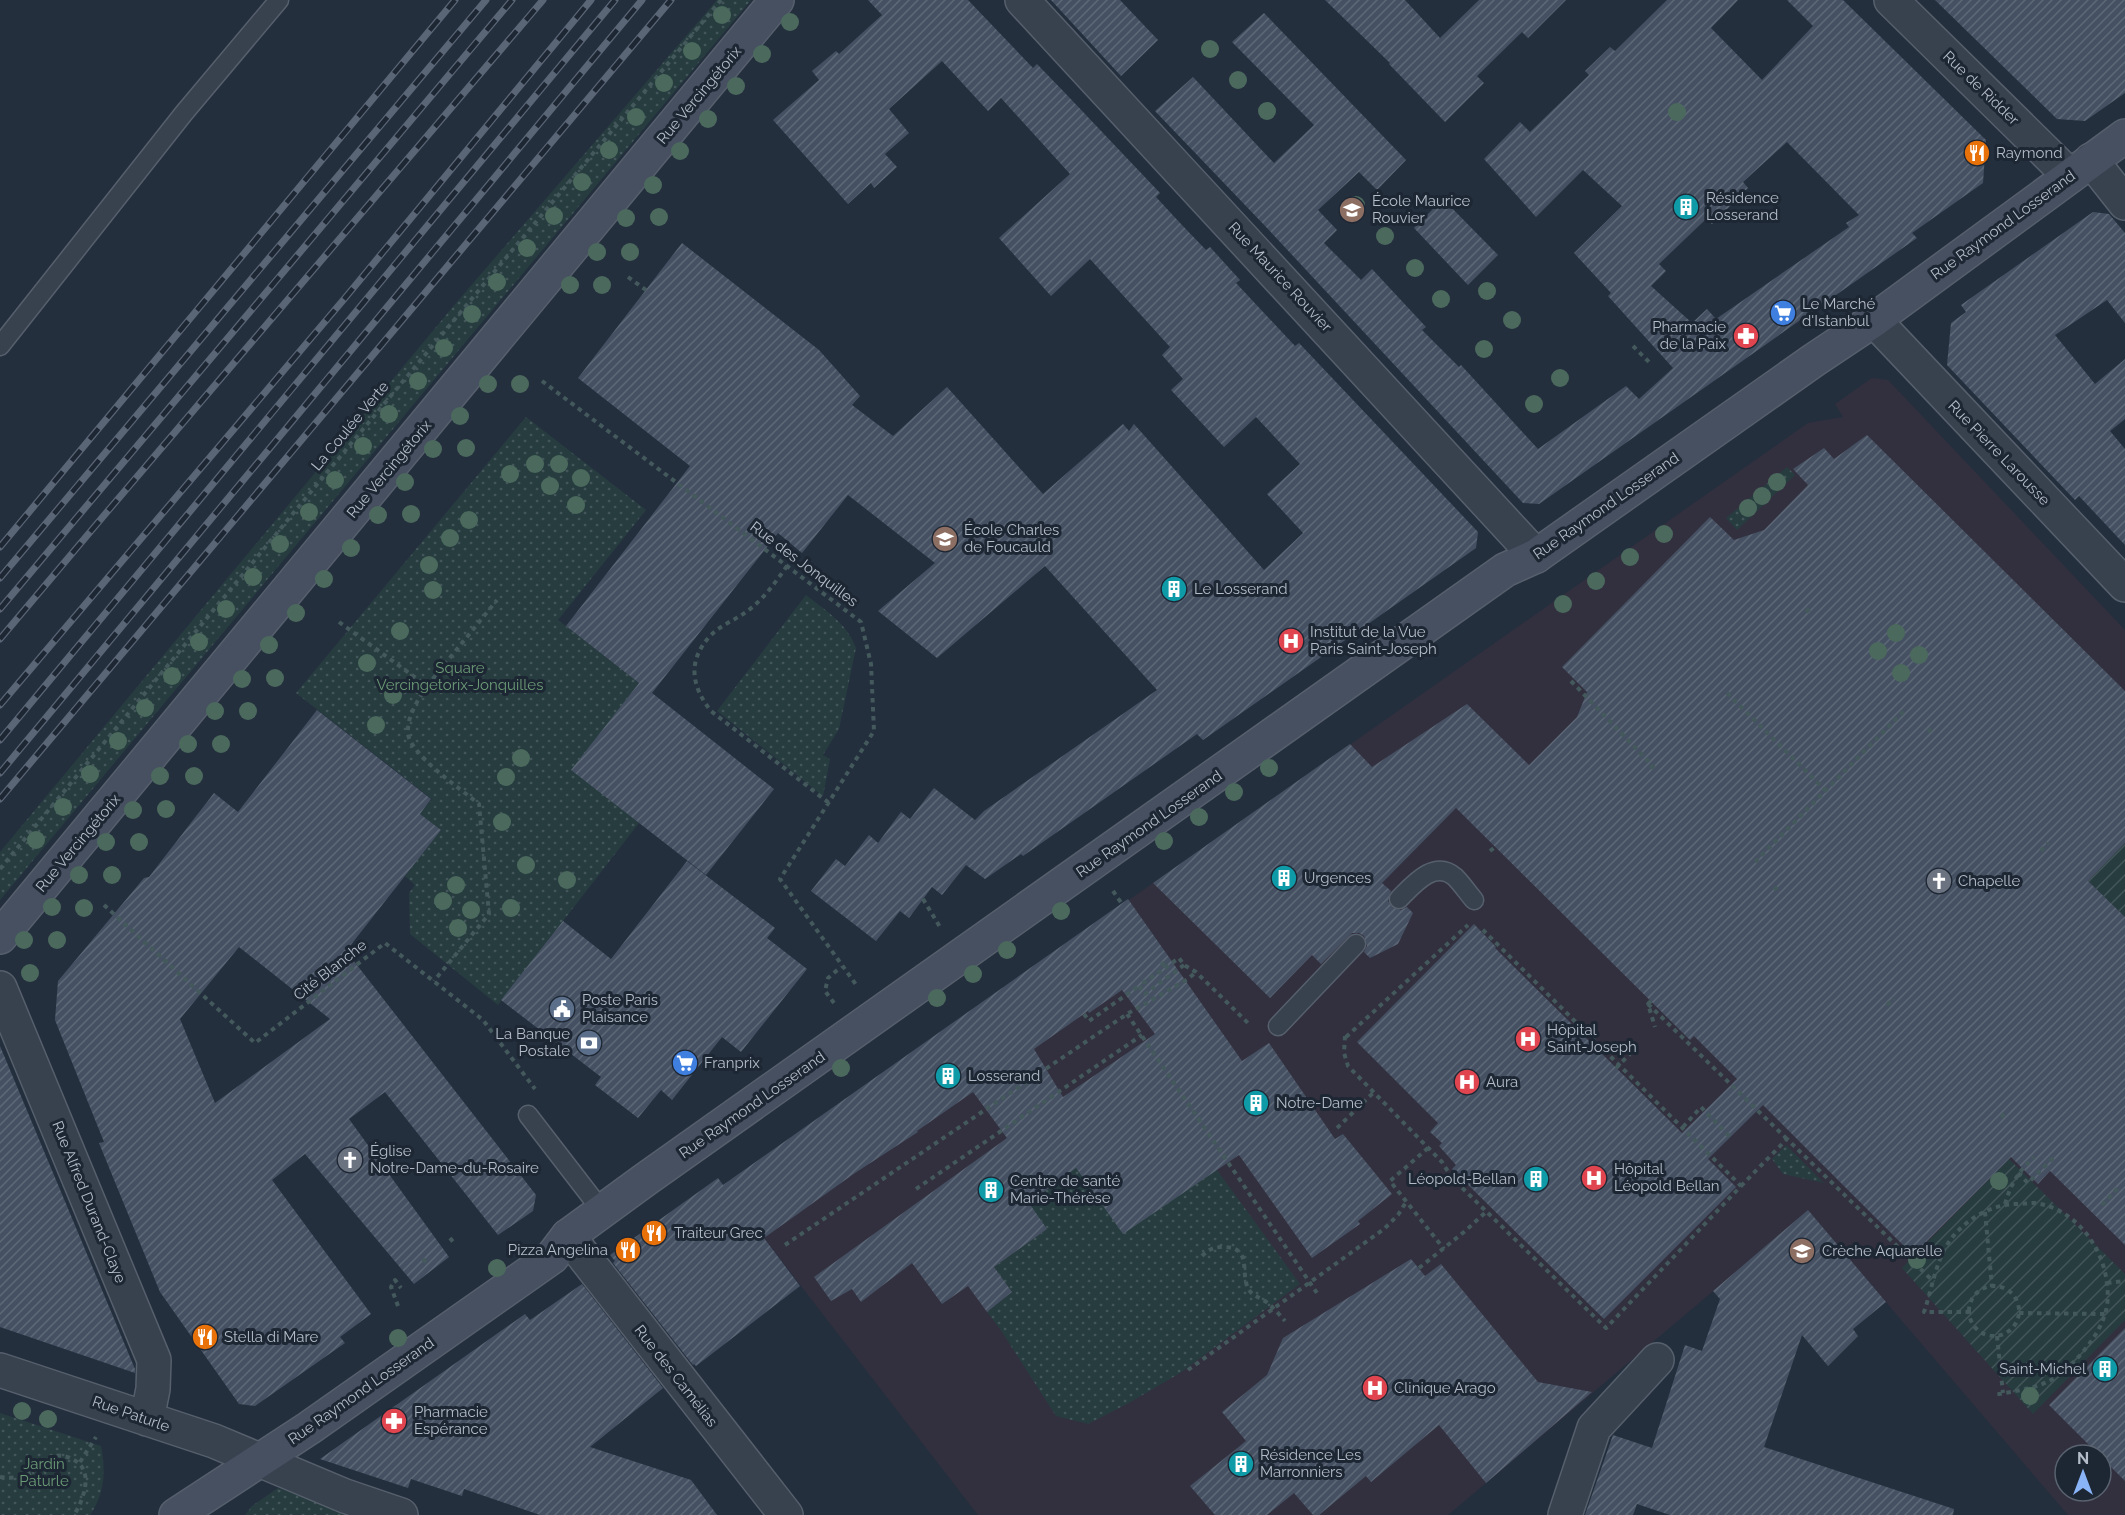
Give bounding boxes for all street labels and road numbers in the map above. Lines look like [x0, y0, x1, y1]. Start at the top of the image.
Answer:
street label: Rue Vercingétorix [653, 42, 745, 147]
street label: Rue de Ridder [1939, 47, 2023, 129]
street label: Rue Raymond Losserand [1927, 167, 2079, 283]
street label: Rue Maurice Rouvier [1225, 218, 1336, 336]
street label: La Coulée Verte [307, 378, 393, 474]
street label: Rue Pierre Larousse [1944, 397, 2054, 509]
street label: Rue Vercingétorix [343, 416, 435, 521]
street label: Rue Raymond Losserand [1530, 449, 1682, 563]
street label: Rue des Jonquilles [747, 518, 861, 610]
street label: Rue Raymond Losserand [1073, 767, 1225, 881]
street label: Rue Vercingétorix [32, 790, 124, 895]
street label: Cité Blanche [290, 936, 370, 1004]
street label: Rue Raymond Losserand [676, 1048, 828, 1162]
street label: Rue Alfred Durand-Claye [48, 1118, 130, 1286]
street label: Rue des Camélias [631, 1321, 721, 1431]
street label: Rue Raymond Losserand [285, 1334, 437, 1448]
street label: Rue Paturle [90, 1392, 172, 1436]

